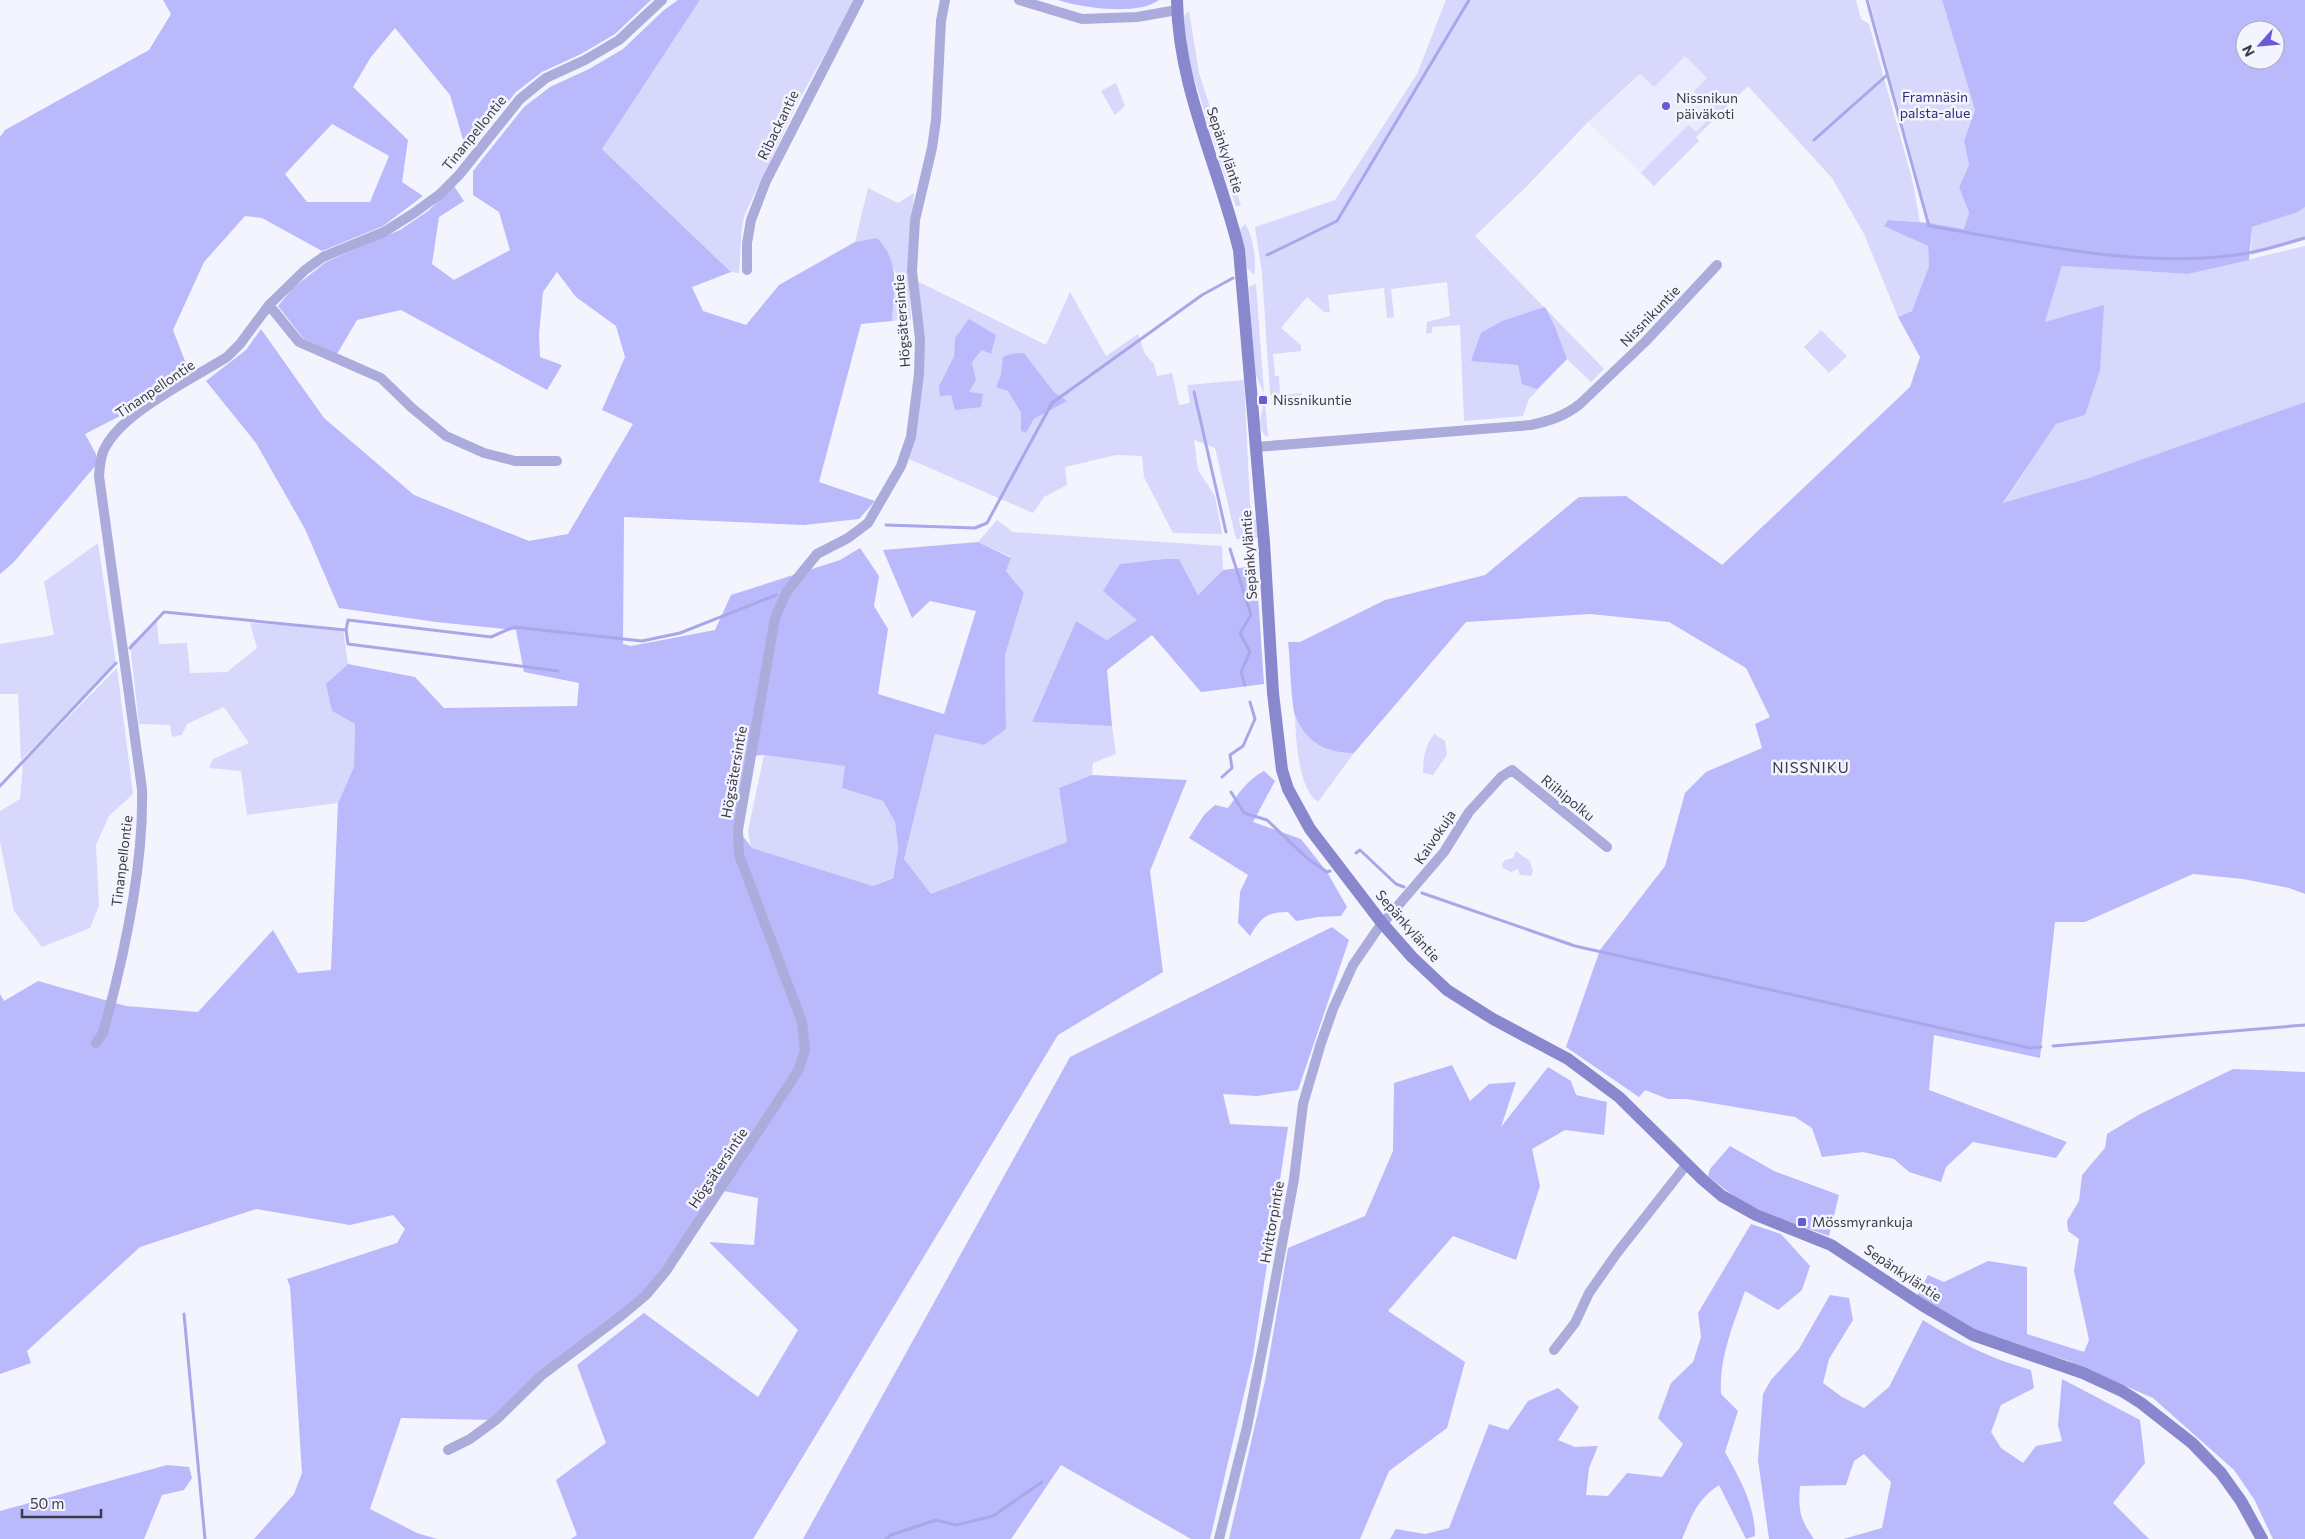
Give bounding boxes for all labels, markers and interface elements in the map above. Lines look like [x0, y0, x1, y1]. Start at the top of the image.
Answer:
north arrow [2235, 20, 2285, 70]
text: N [2238, 43, 2258, 60]
street label: Ribackantie [753, 87, 802, 162]
park label: Framnäsin palsta-alue [1900, 88, 1970, 121]
place label: Nissnikun päiväkoti [1676, 89, 1738, 122]
street label: Tinanpellontie [438, 92, 509, 174]
marker: Nissnikun päiväkoti [1660, 100, 1672, 112]
street label: Sepänkyläntie [1204, 105, 1247, 195]
street label: Högsätersintie [890, 274, 913, 368]
street label: Nissnikuntie [1616, 281, 1683, 350]
street label: Tinanpellontie [112, 356, 198, 421]
place label: Nissnikuntie [1273, 391, 1352, 408]
marker: Nissnikuntie [1257, 394, 1269, 406]
street label: Sepänkyläntie [1237, 510, 1260, 600]
street label: Högsätersintie [717, 725, 750, 819]
district label: NISSNIKU [1772, 758, 1850, 776]
street label: Riihipolku [1538, 771, 1598, 824]
street label: Kaivokuja [1410, 806, 1459, 867]
street label: Tinanpellontie [107, 814, 136, 908]
street label: Sepänkyläntie [1373, 886, 1444, 965]
street label: Högsätersintie [684, 1124, 751, 1211]
street label: Hvittorpintie [1256, 1179, 1287, 1264]
place label: Mössmyrankuja [1812, 1213, 1913, 1230]
marker: Mössmyrankuja [1796, 1216, 1808, 1228]
street label: Sepänkyläntie [1861, 1240, 1945, 1305]
scale bar [22, 1486, 101, 1518]
text: 50 m [30, 1494, 64, 1512]

